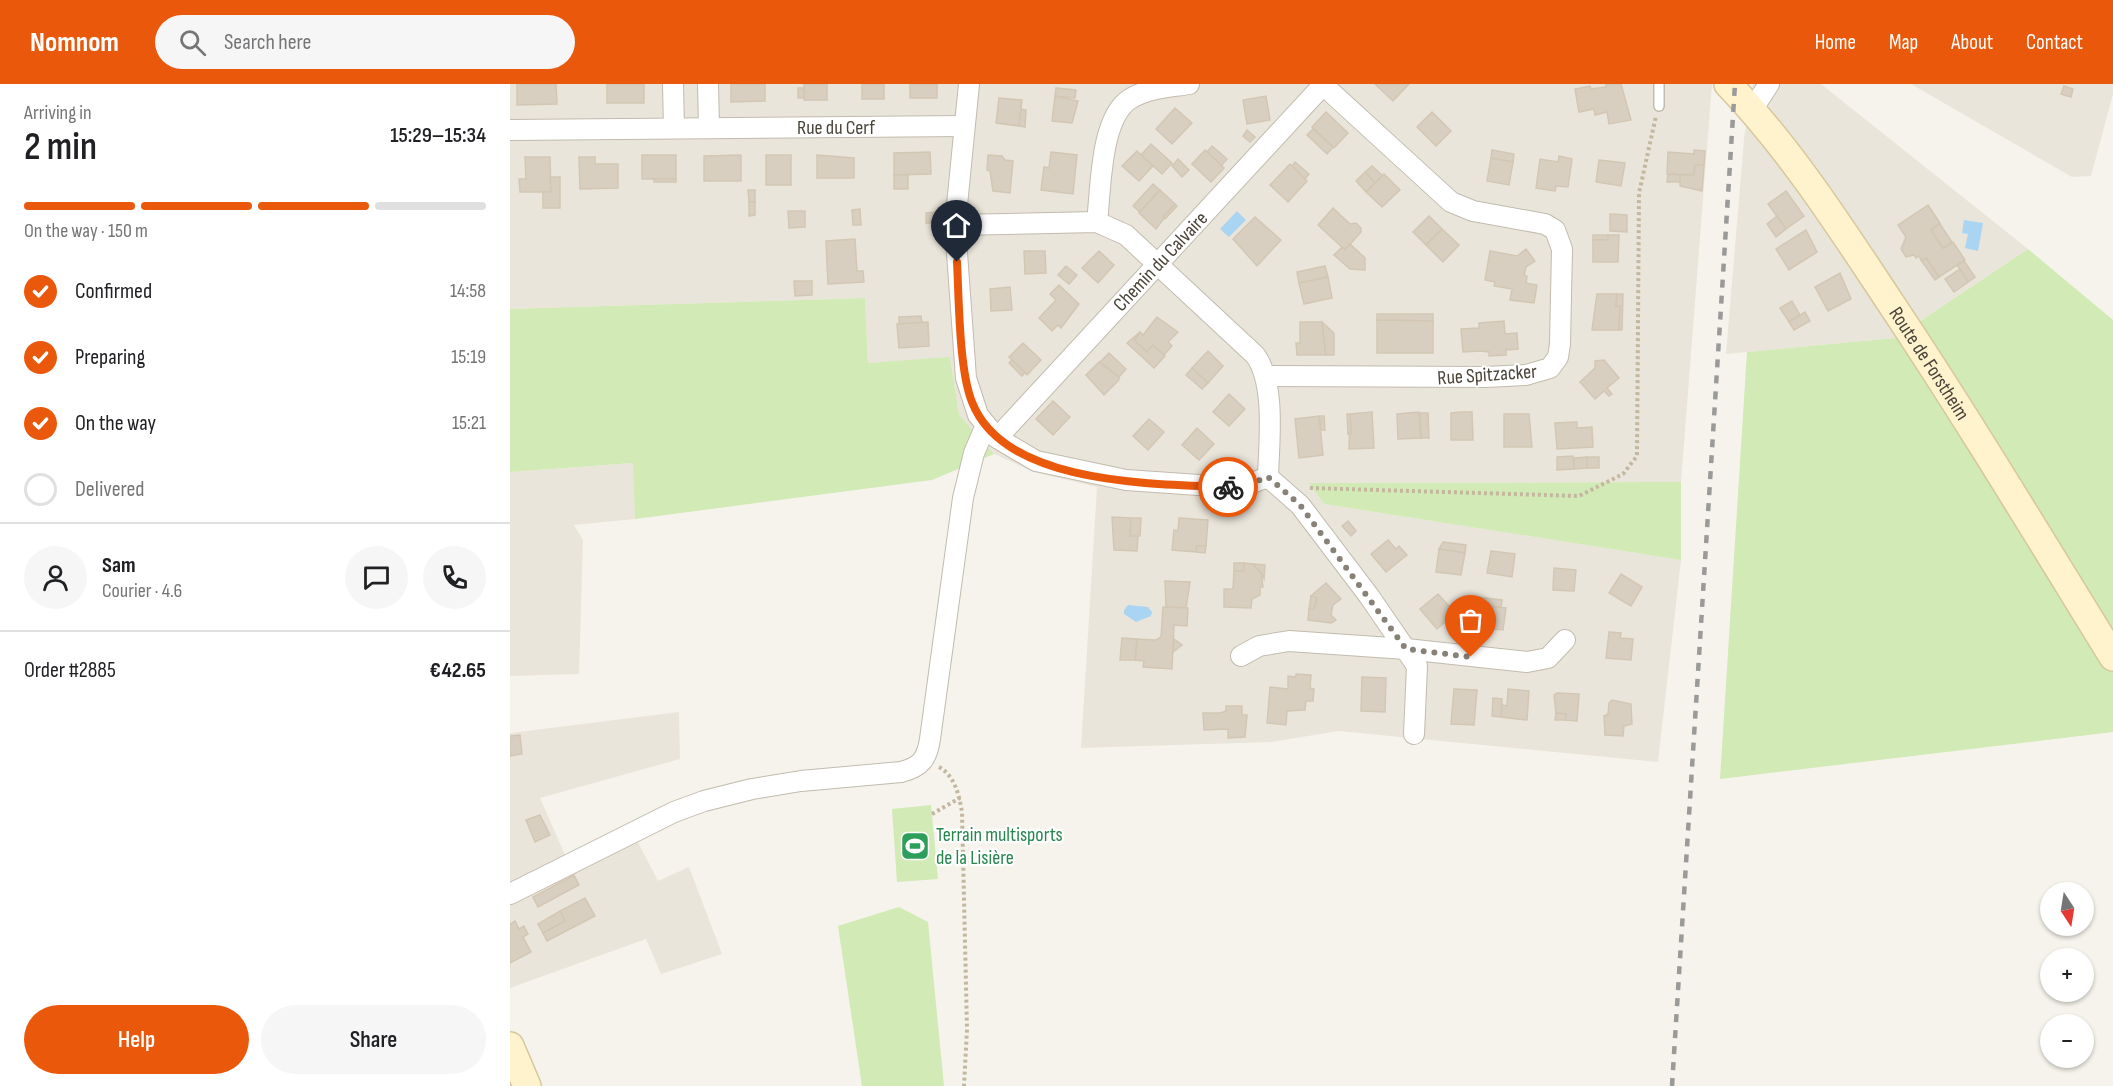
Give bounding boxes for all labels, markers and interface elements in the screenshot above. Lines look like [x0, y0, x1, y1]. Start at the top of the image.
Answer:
search box [155, 15, 575, 69]
text: Nomnom [30, 26, 119, 59]
icon: search [176, 26, 209, 59]
text: Search here [224, 29, 311, 56]
text: Home [1815, 30, 1856, 55]
text: Map [1889, 30, 1918, 55]
text: About [1951, 30, 1993, 55]
text: Contact [2026, 30, 2083, 55]
text: Arriving in [24, 101, 92, 125]
street label: Rue du Cerf [797, 116, 875, 140]
text: 15:29–15:34 [390, 122, 486, 149]
text: 2 min [24, 124, 97, 171]
pin [931, 200, 982, 262]
street label: Chemin du Calvaire [1108, 207, 1213, 317]
icon: home [940, 209, 973, 242]
text: On the way · 150 m [24, 219, 148, 243]
icon: check [24, 275, 57, 308]
text: Confirmed [75, 278, 152, 305]
text: 14:58 [450, 279, 486, 303]
street label: Route de Forstheim [1884, 303, 1974, 425]
icon: check [24, 341, 57, 374]
text: Preparing [75, 344, 145, 371]
text: 15:19 [451, 345, 486, 369]
street label: Rue Spitzacker [1437, 360, 1538, 390]
icon: check [24, 407, 57, 440]
text: On the way [75, 410, 156, 437]
text: 15:21 [452, 411, 486, 435]
courier [1198, 457, 1258, 517]
icon: bike [1212, 471, 1245, 504]
text: Delivered [75, 476, 144, 503]
button: person [24, 546, 87, 609]
button: chat [345, 546, 408, 609]
button: phone [423, 546, 486, 609]
text: Sam [102, 552, 136, 579]
text: Courier · 4.6 [102, 579, 182, 603]
pin [1445, 595, 1496, 657]
icon: bag [1454, 604, 1487, 637]
text: Order #2885 [24, 657, 116, 684]
text: €42.65 [430, 657, 486, 684]
place label: Terrain multisports de la Lisière [936, 823, 1063, 870]
sports icon: Terrain multisports de la Lisière [899, 830, 931, 862]
north arrow [2040, 882, 2094, 936]
map controls [2040, 882, 2094, 1068]
button: + [2040, 948, 2094, 1002]
button: Help [24, 1005, 249, 1074]
button: Share [261, 1005, 486, 1074]
button: − [2040, 1014, 2094, 1068]

